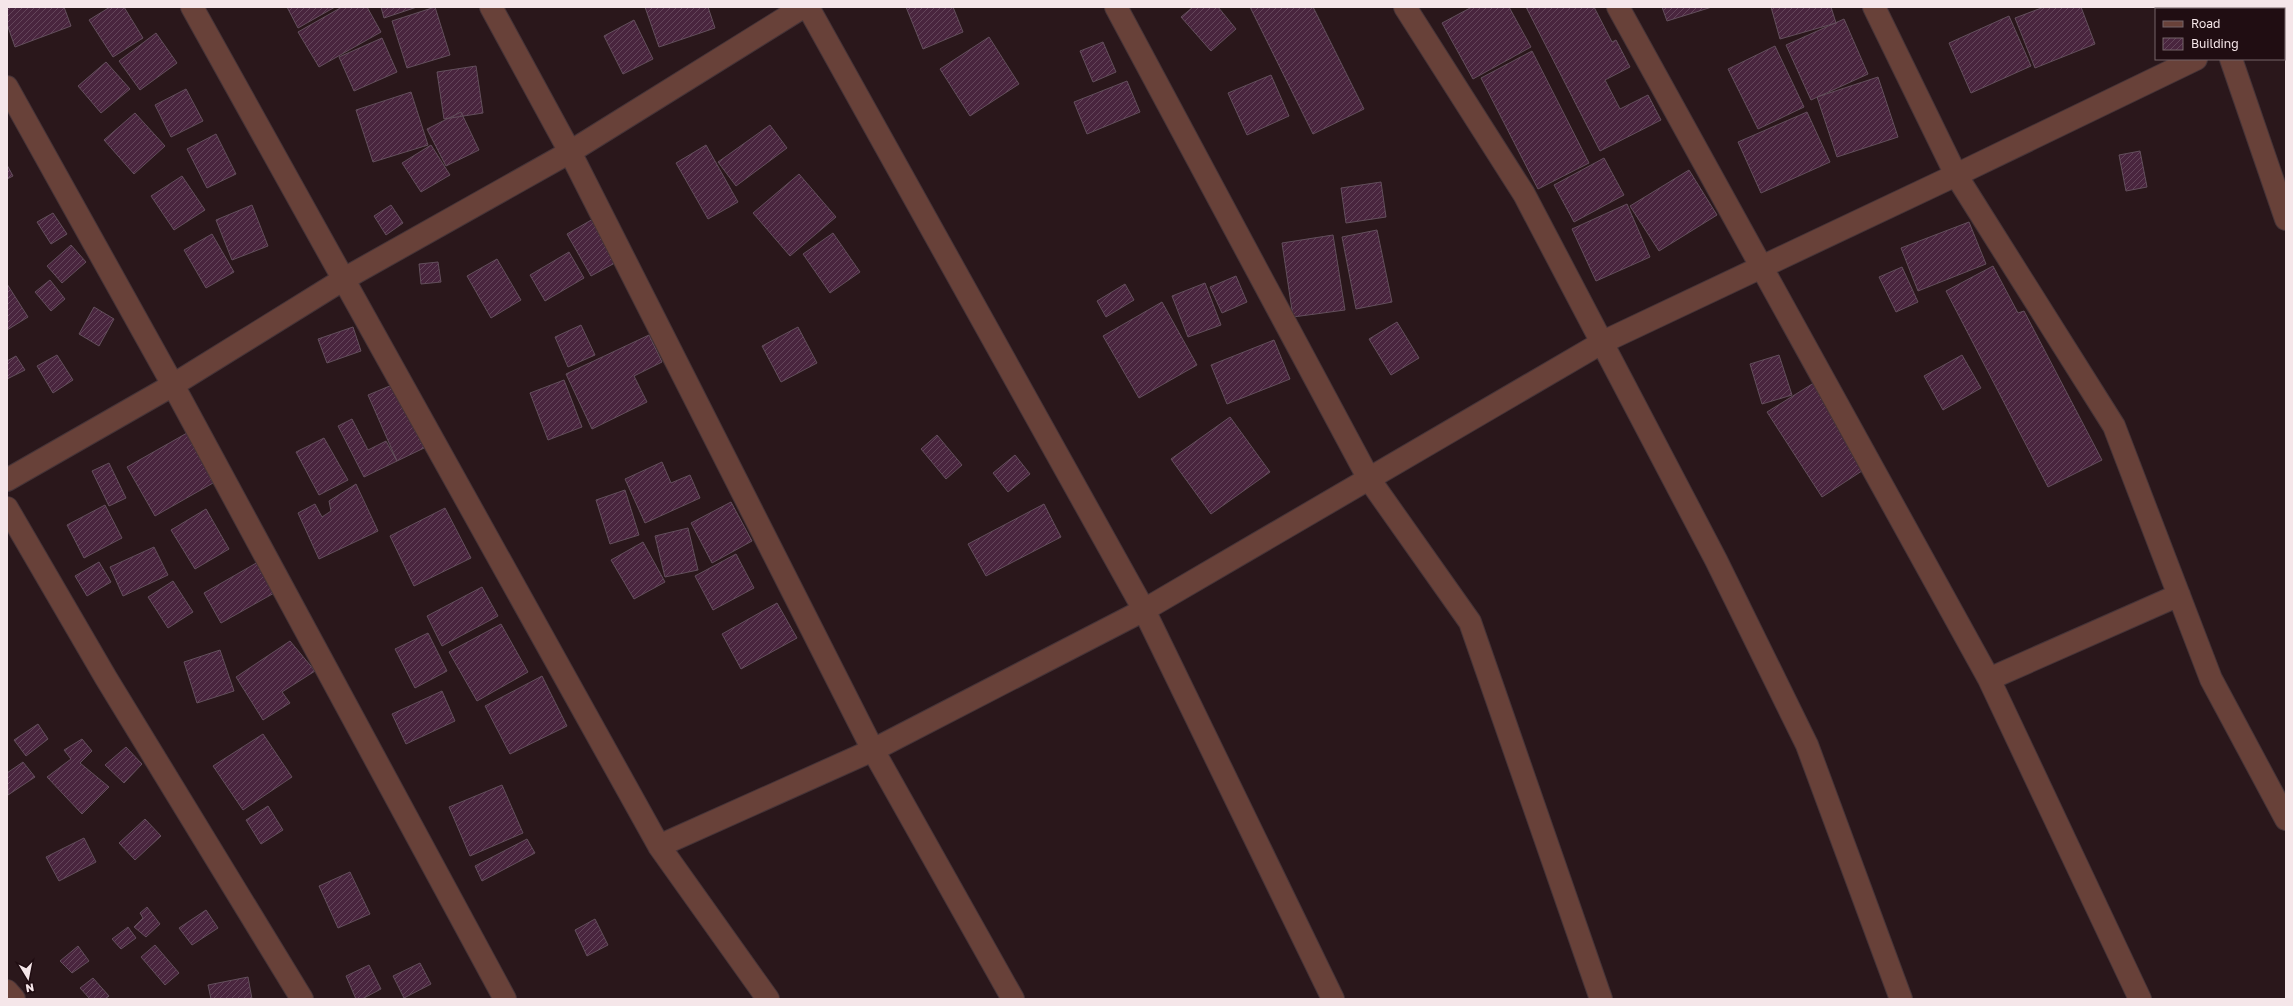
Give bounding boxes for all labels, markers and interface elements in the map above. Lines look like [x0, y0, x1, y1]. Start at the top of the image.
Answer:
legend [2155, 8, 2285, 60]
text: Road [2191, 16, 2220, 31]
text: Building [2191, 36, 2239, 51]
north arrow [8, 958, 48, 998]
text: N [25, 981, 35, 995]

